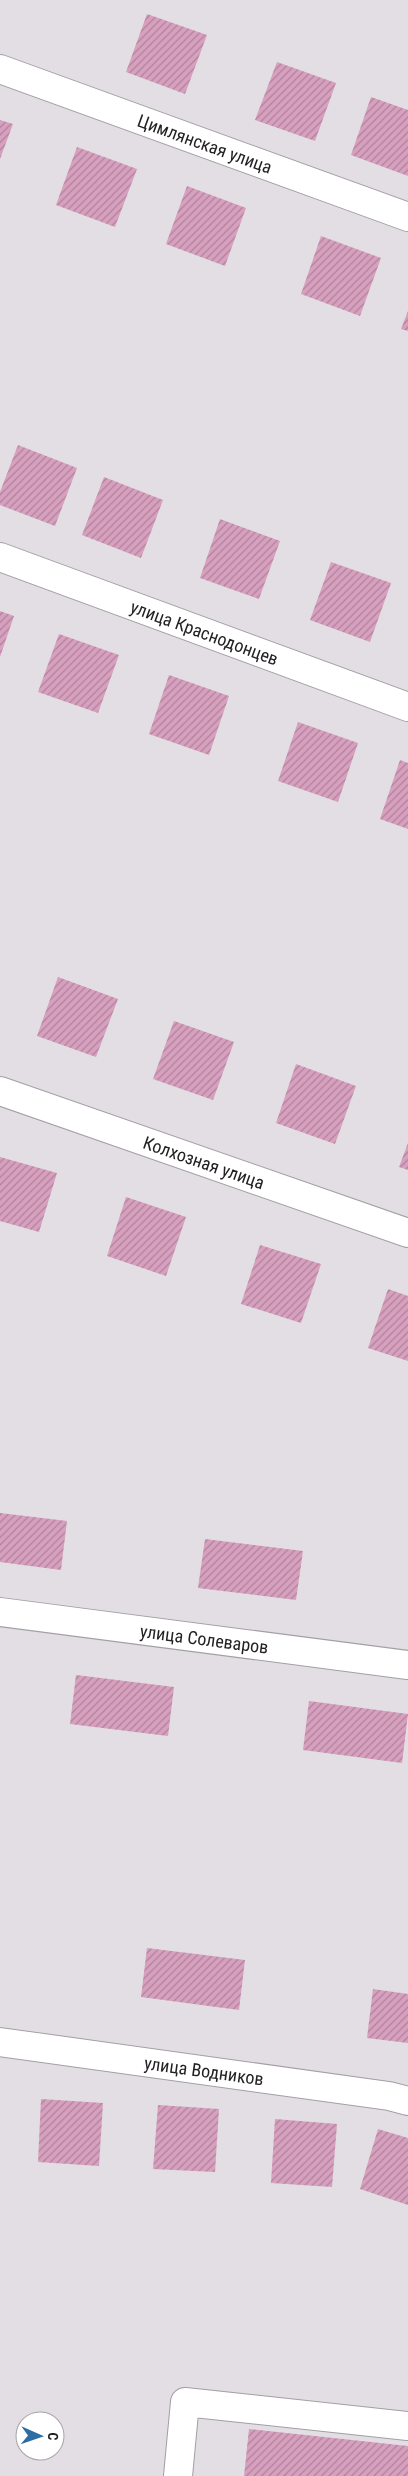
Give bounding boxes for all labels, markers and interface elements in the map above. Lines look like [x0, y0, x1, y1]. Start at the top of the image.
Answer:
street label: Цимлянская улица [135, 109, 275, 177]
street label: улица Краснодонцев [128, 595, 281, 669]
street label: Колхозная улица [141, 1131, 267, 1193]
street label: улица Солеваров [139, 1620, 270, 1657]
street label: улица Водников [143, 2052, 265, 2089]
north arrow [15, 2411, 65, 2461]
text: С [45, 2432, 61, 2441]

